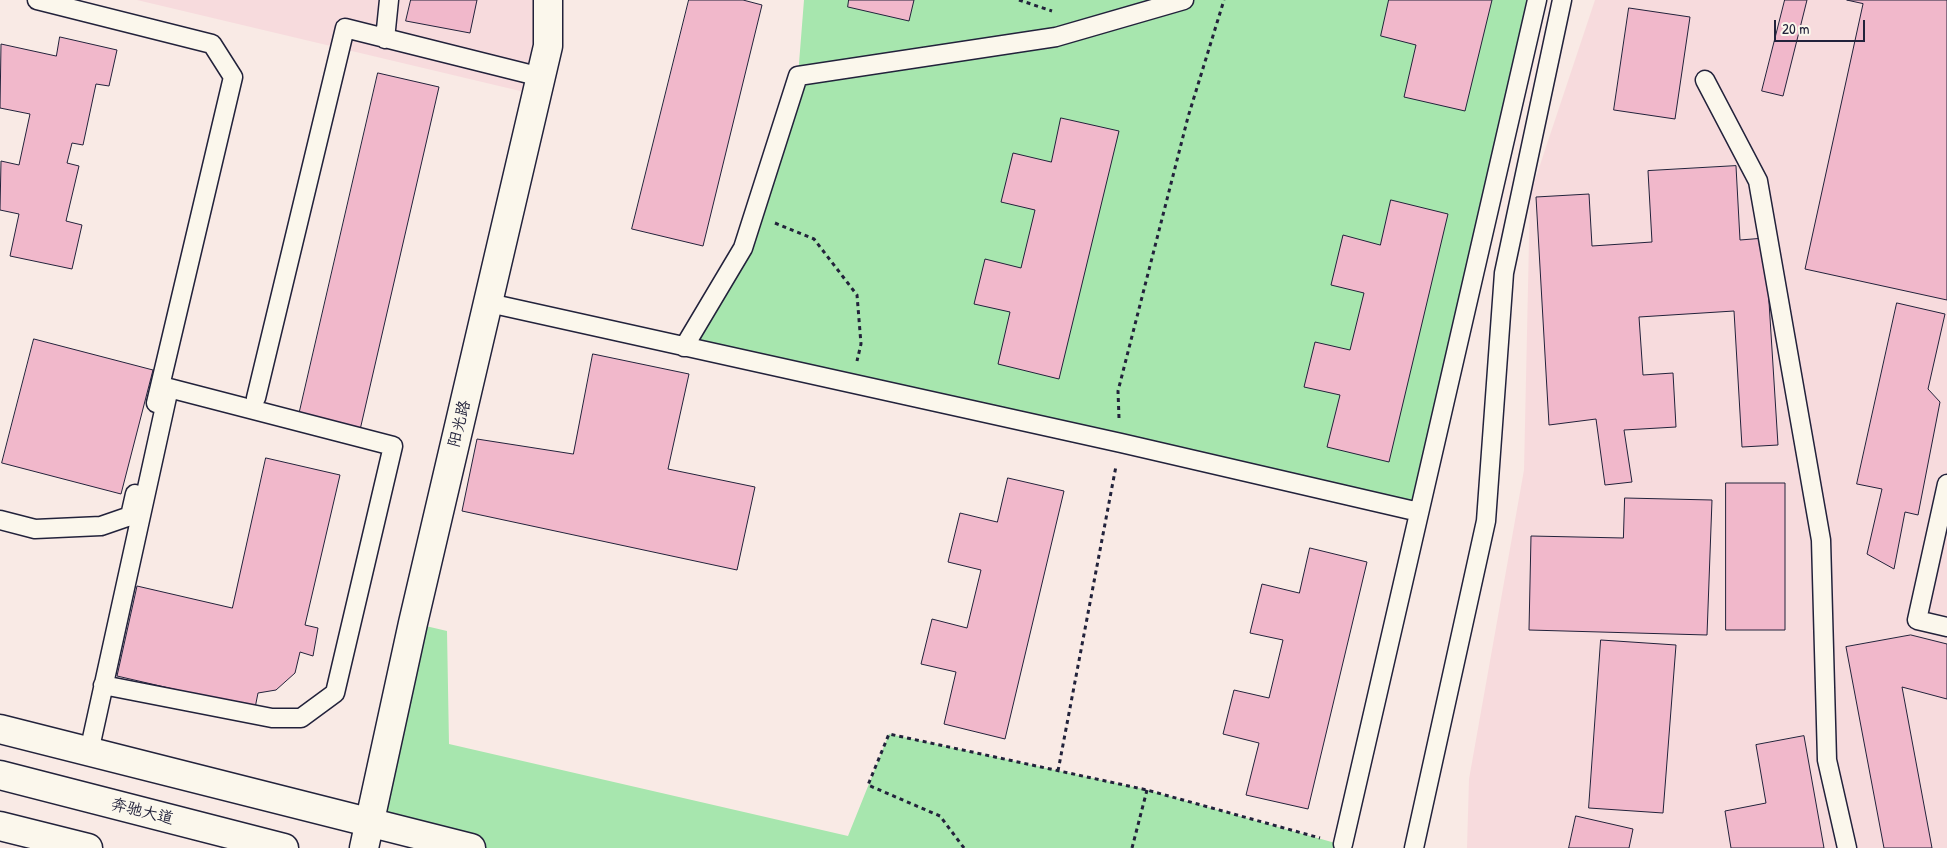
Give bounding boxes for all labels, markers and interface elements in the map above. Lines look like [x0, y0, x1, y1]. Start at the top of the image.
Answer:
scale bar [1777, 10, 1868, 42]
text: 20 m [1782, 18, 1809, 39]
street label: 阳光路 [445, 398, 475, 450]
street label: 奔驰大道 [109, 795, 175, 829]

